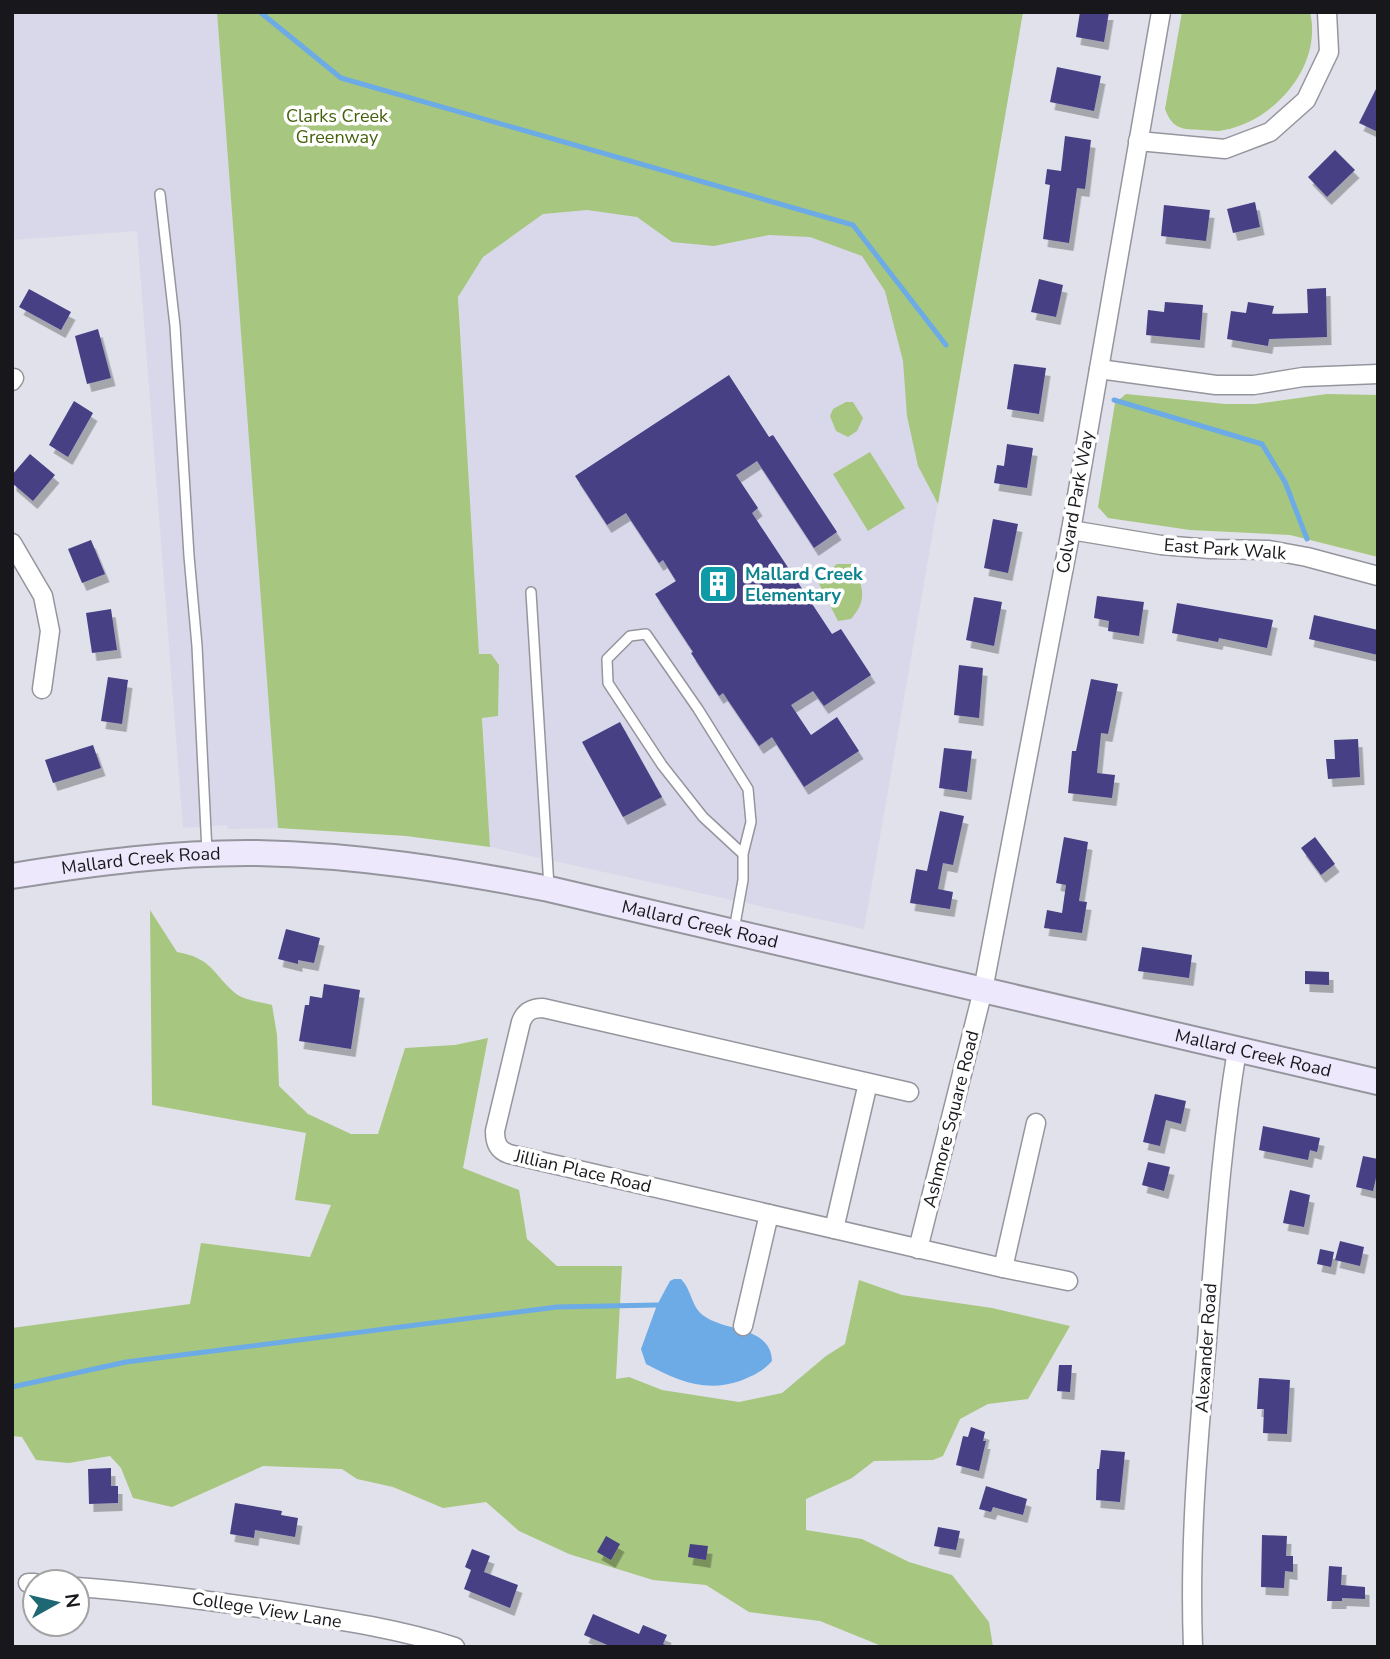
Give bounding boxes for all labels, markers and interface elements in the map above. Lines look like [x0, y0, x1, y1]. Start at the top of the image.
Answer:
park label: Clarks Creek Greenway [286, 104, 389, 149]
street label: Colvard Park Way [1051, 428, 1100, 575]
street label: East Park Walk [1163, 533, 1288, 565]
place label: Mallard Creek Elementary [745, 562, 863, 607]
building icon: Mallard Creek Elementary [697, 563, 739, 605]
street label: Mallard Creek Road [60, 841, 221, 880]
street label: Mallard Creek Road [619, 894, 781, 954]
street label: Mallard Creek Road [1173, 1023, 1334, 1083]
street label: Ashmore Square Road [917, 1028, 985, 1210]
street label: Jillian Place Road [511, 1143, 654, 1198]
street label: Alexander Road [1189, 1282, 1223, 1414]
north arrow [21, 1568, 91, 1638]
street label: College View Lane [190, 1586, 344, 1634]
text: N [58, 1592, 86, 1610]

